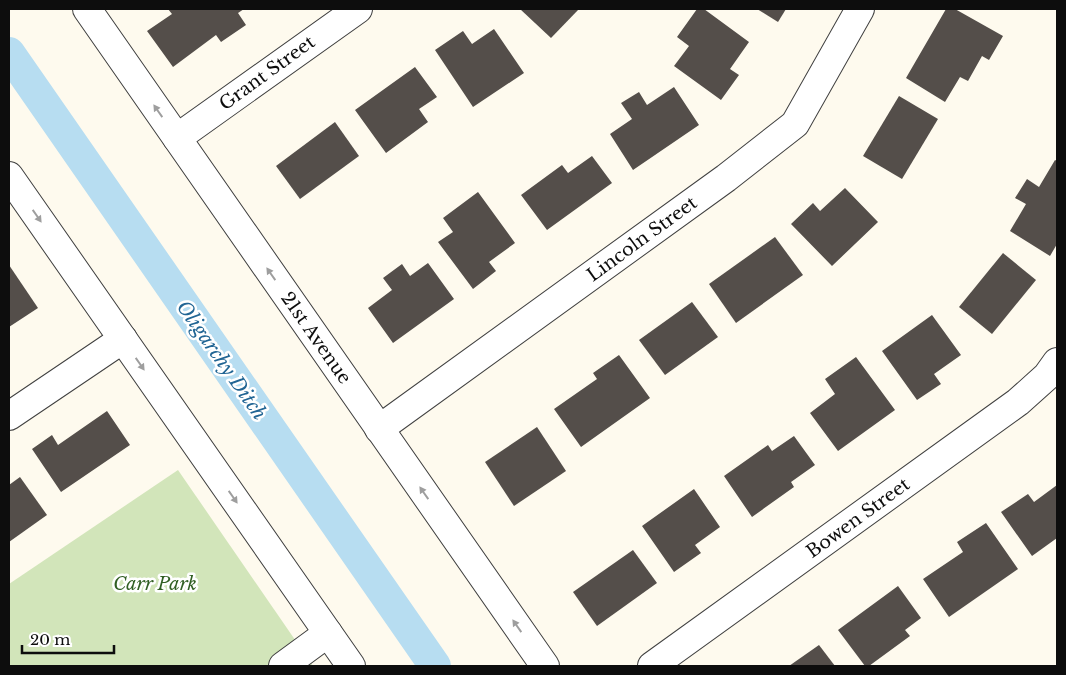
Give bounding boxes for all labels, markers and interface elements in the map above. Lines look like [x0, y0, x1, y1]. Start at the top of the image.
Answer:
street label: Grant Street [215, 31, 319, 115]
one-way arrow [153, 105, 163, 118]
street label: Lincoln Street [583, 192, 701, 286]
one-way arrow [32, 209, 42, 223]
one-way arrow [266, 267, 276, 280]
street label: 21st Avenue [276, 288, 356, 388]
water label: Oligarchy Ditch [172, 296, 271, 424]
one-way arrow [135, 357, 145, 371]
street label: Bowen Street [802, 473, 914, 563]
one-way arrow [419, 486, 429, 500]
one-way arrow [228, 490, 238, 504]
park label: Carr Park [113, 573, 197, 595]
one-way arrow [512, 619, 522, 633]
scale bar [22, 622, 115, 654]
text: 20 m [30, 630, 70, 649]

